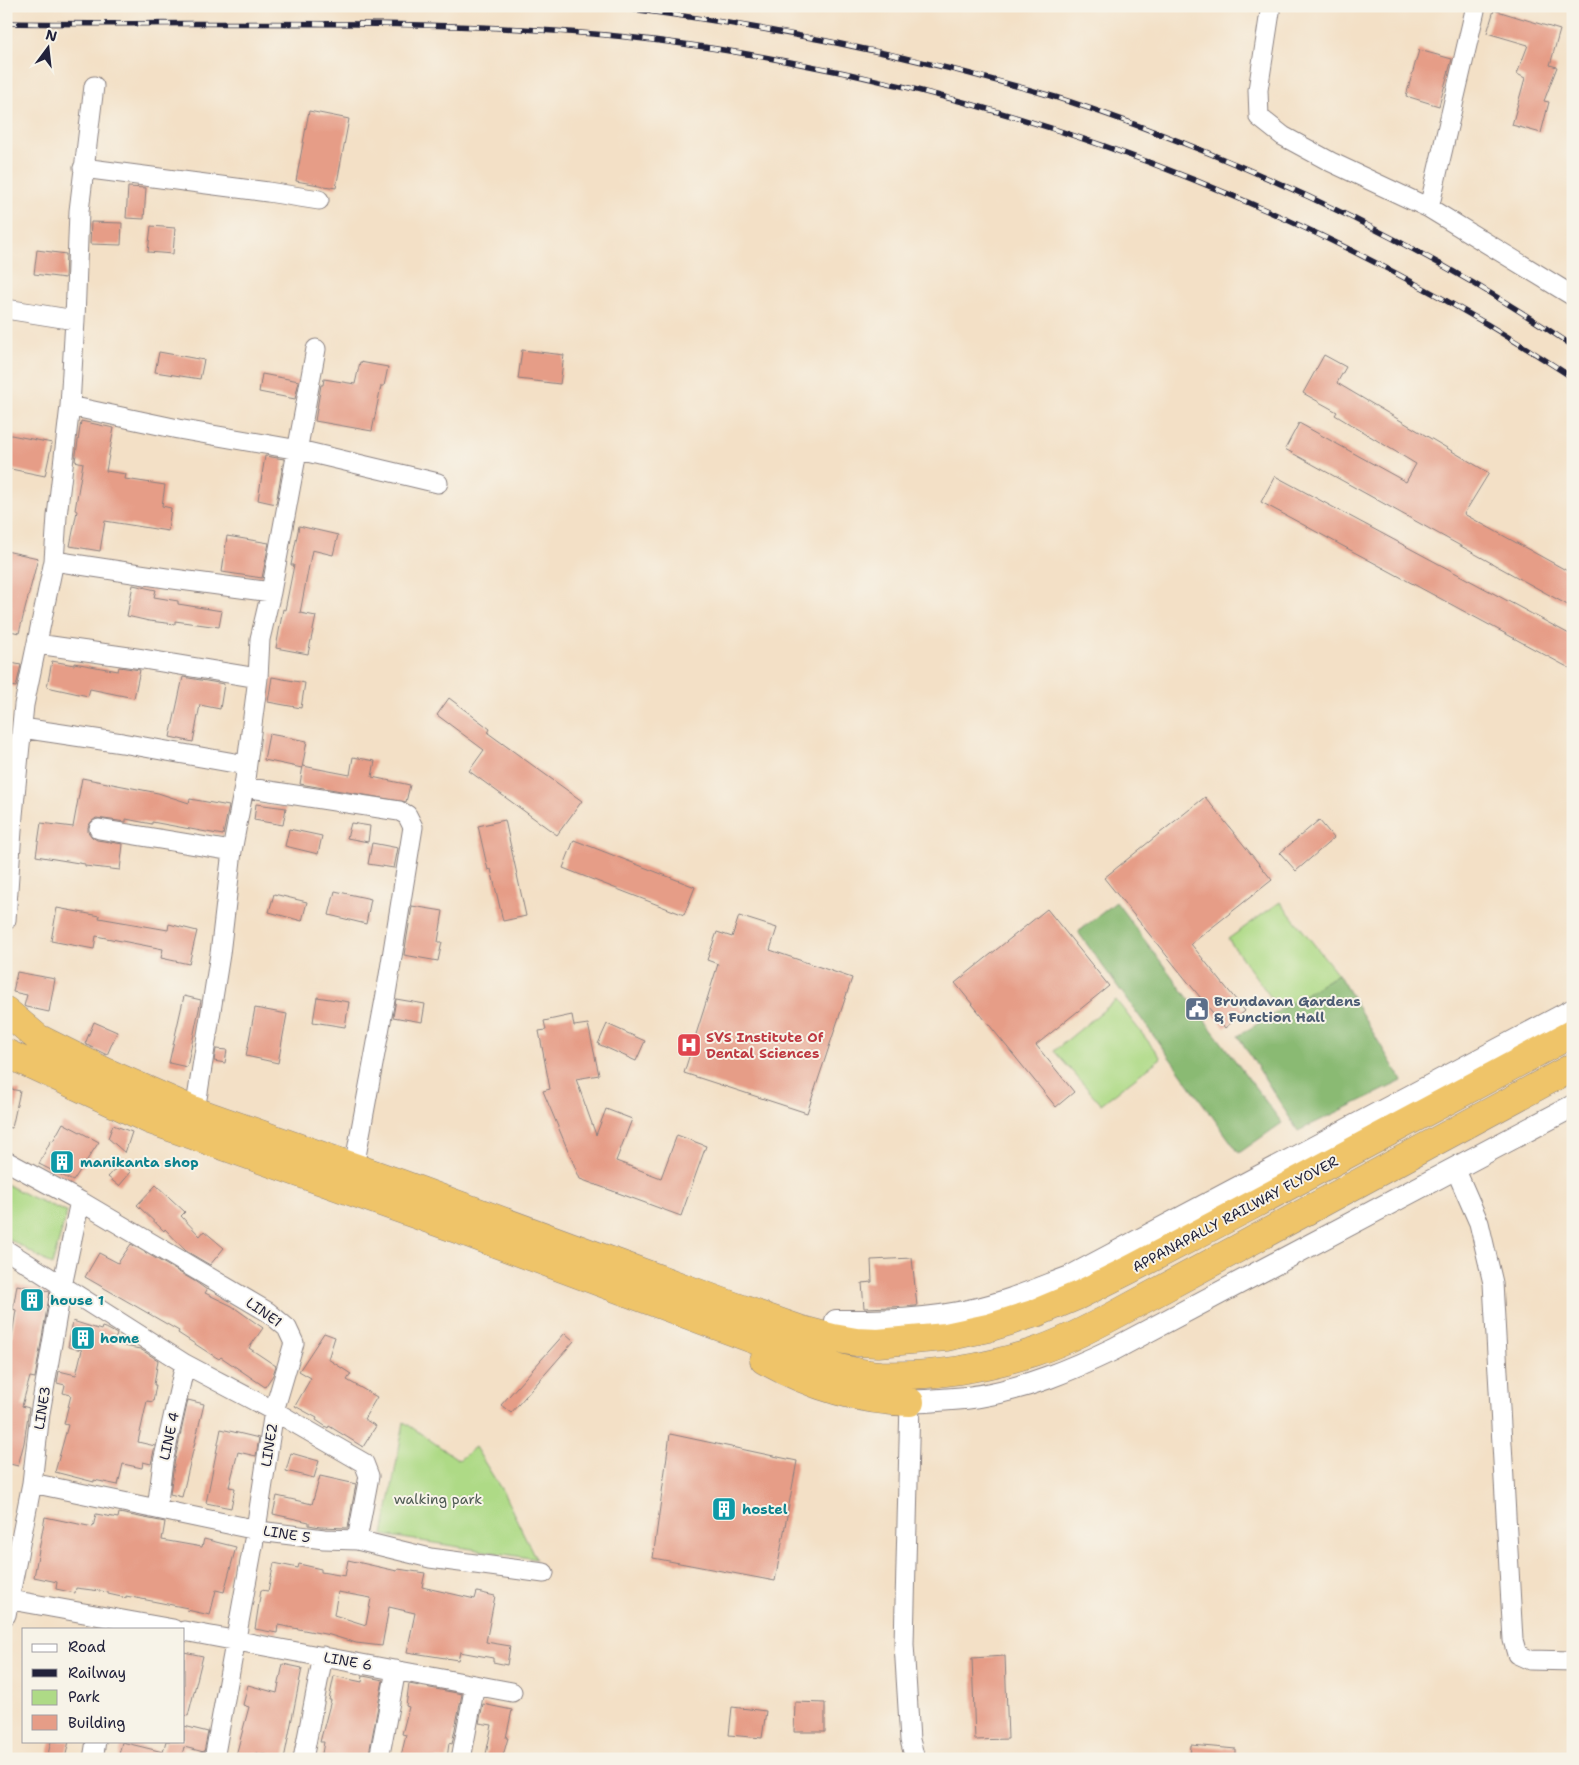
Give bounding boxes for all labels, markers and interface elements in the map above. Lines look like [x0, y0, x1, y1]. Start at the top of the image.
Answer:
north arrow [22, 22, 72, 72]
text: N [44, 25, 59, 46]
place label: Brundavan Gardens & Function Hall [1214, 992, 1361, 1026]
public building icon: Brundavan Gardens & Function Hall [1184, 996, 1210, 1022]
place label: SVS Institute Of Dental Sciences [706, 1028, 824, 1062]
hospital icon: SVS Institute Of Dental Sciences [676, 1032, 702, 1058]
building icon: manikanta shop [49, 1149, 75, 1175]
street label: APPANAPALLY RAILWAY FLYOVER [1129, 1152, 1341, 1276]
place label: manikanta shop [80, 1153, 199, 1171]
building icon: house 1 [19, 1287, 45, 1313]
place label: house 1 [50, 1291, 104, 1309]
street label: LINE1 [243, 1293, 285, 1331]
building icon: home [70, 1325, 96, 1351]
place label: home [100, 1329, 139, 1347]
street label: LINE3 [30, 1385, 54, 1431]
street label: LINE 4 [155, 1410, 183, 1462]
street label: LINE2 [257, 1422, 281, 1468]
park label: walking park [394, 1490, 482, 1508]
building icon: hostel [711, 1496, 737, 1522]
place label: hostel [742, 1500, 788, 1518]
street label: LINE 5 [262, 1521, 312, 1547]
legend [22, 1628, 185, 1742]
text: Road [68, 1637, 106, 1657]
street label: LINE 6 [322, 1648, 374, 1674]
text: Railway [68, 1663, 126, 1683]
text: Park [68, 1687, 100, 1707]
text: Building [68, 1713, 125, 1733]

